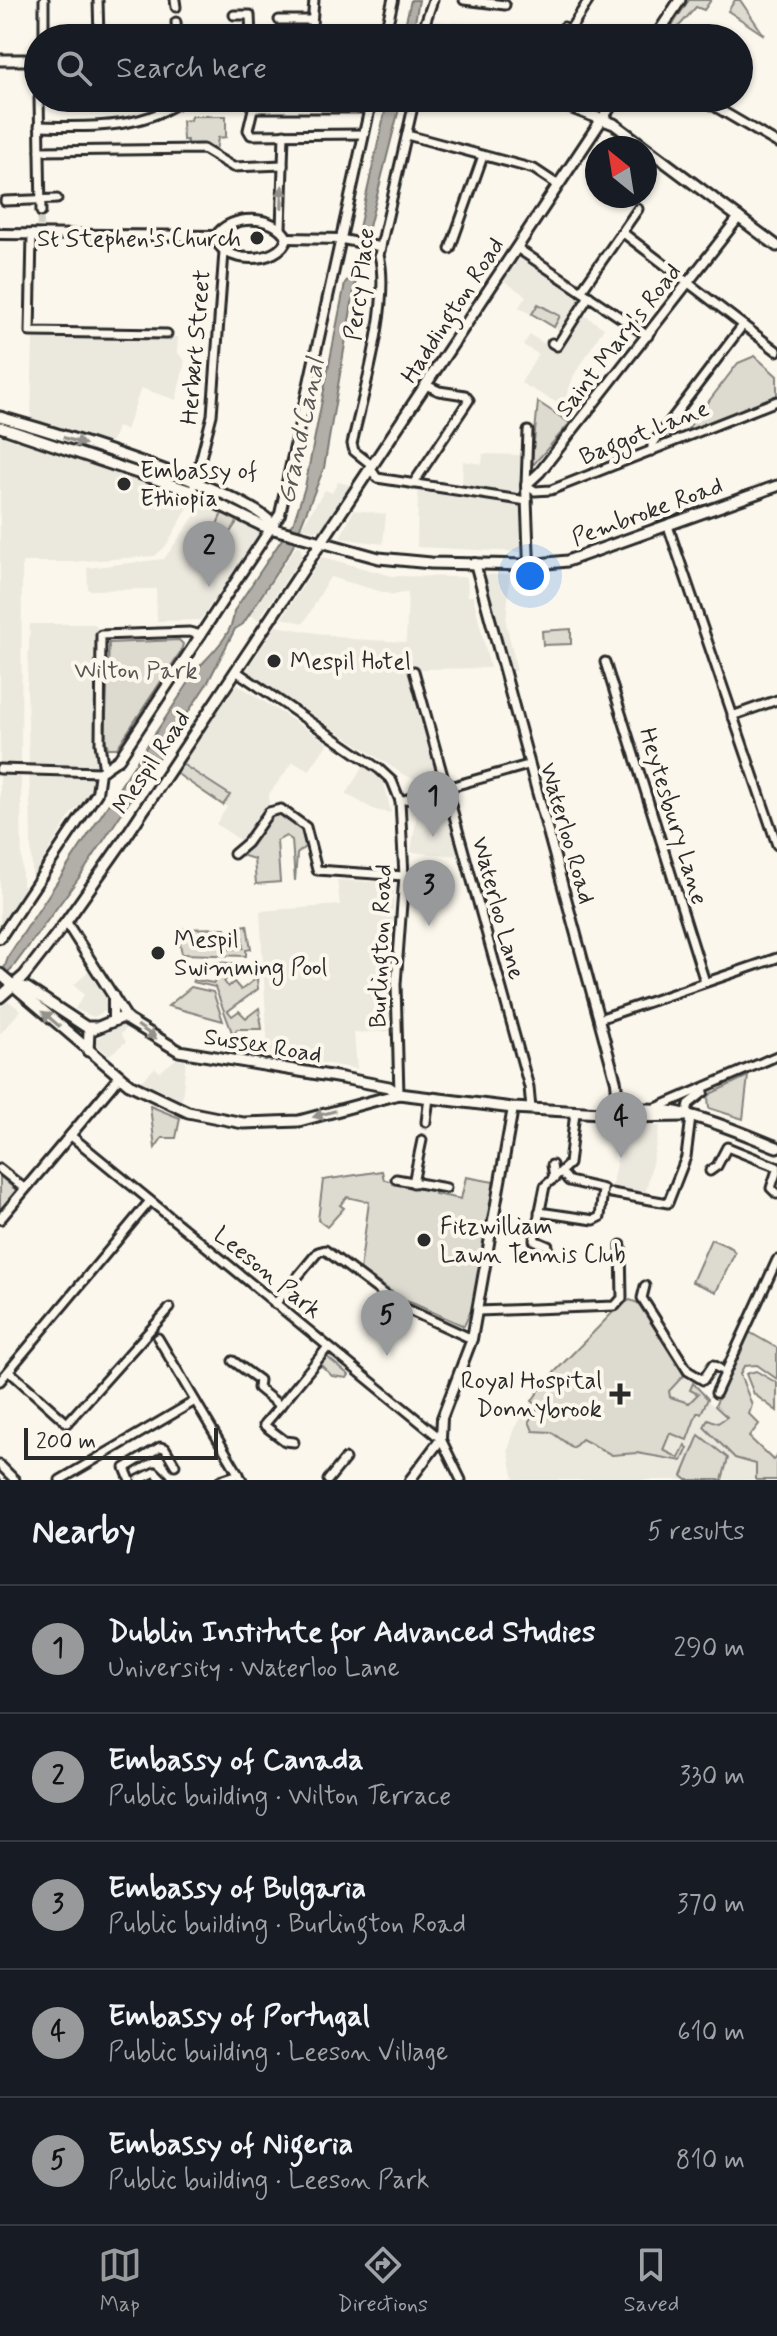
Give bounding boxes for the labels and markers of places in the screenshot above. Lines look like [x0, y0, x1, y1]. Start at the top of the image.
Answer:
place label: St Stephen's Church [37, 224, 241, 255]
marker: St Stephen's Church [248, 229, 266, 247]
place label: Embassy of Ethiopia [140, 456, 257, 515]
marker: Embassy of Ethiopia [115, 475, 133, 493]
pin: 2 [183, 521, 235, 587]
place label: Mespil Hotel [290, 647, 411, 678]
marker: Mespil Hotel [265, 652, 283, 670]
pin: 1 [407, 771, 459, 837]
pin: 3 [403, 860, 455, 926]
place label: Mespil Swimming Pool [174, 925, 328, 986]
marker: Mespil Swimming Pool [149, 944, 167, 962]
pin: 4 [595, 1092, 647, 1158]
place label: Fitzwilliam Lawn Tennis Club [440, 1212, 626, 1271]
marker: Fitzwilliam Lawn Tennis Club [415, 1231, 433, 1249]
pin: 5 [361, 1290, 413, 1356]
place label: Royal Hospital Donnybrook [461, 1366, 602, 1425]
marker: Royal Hospital Donnybrook [609, 1383, 631, 1405]

